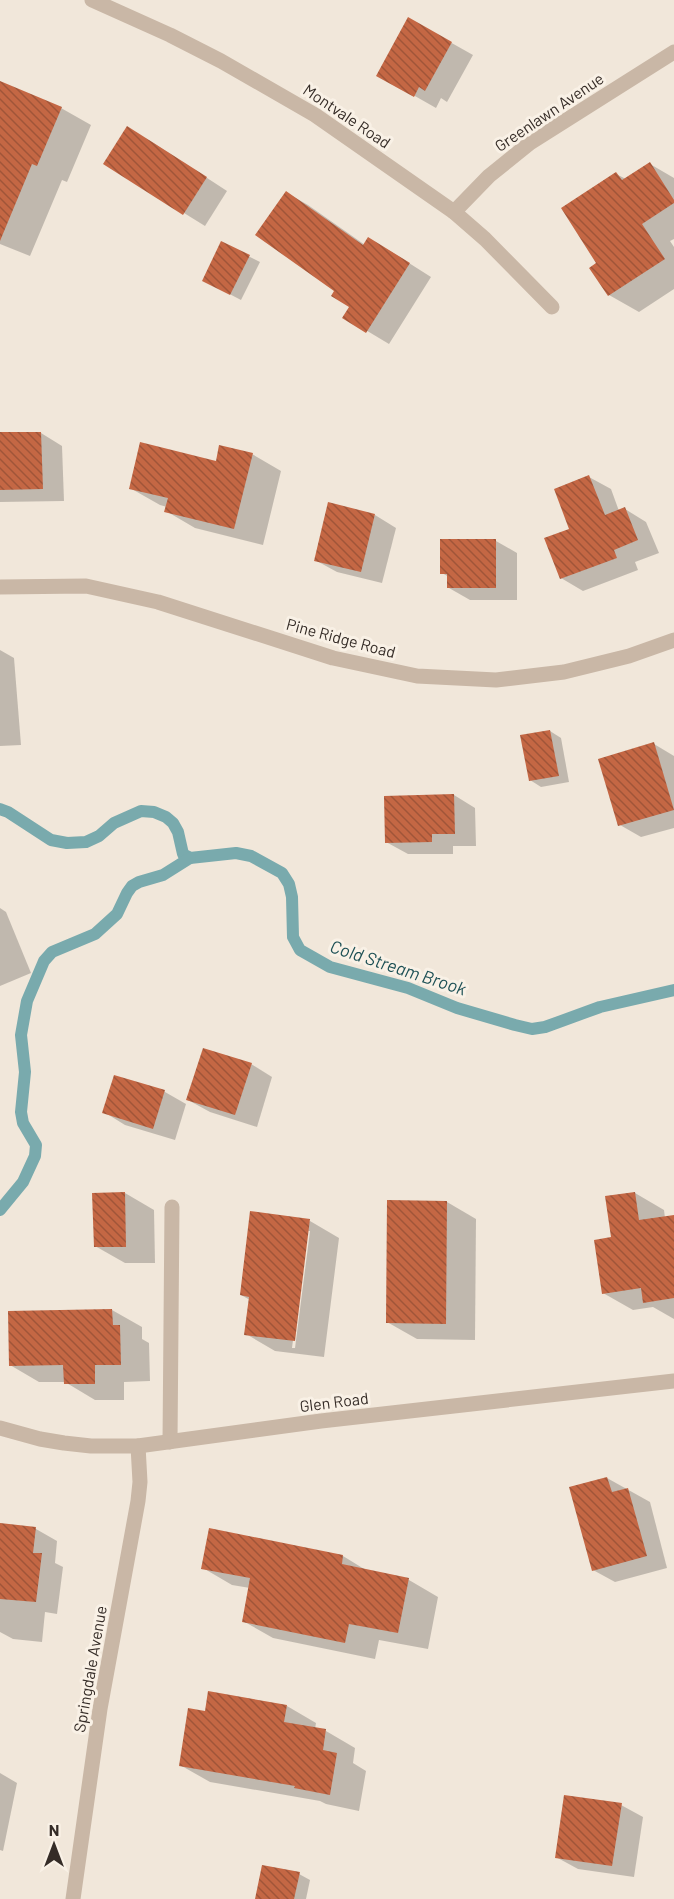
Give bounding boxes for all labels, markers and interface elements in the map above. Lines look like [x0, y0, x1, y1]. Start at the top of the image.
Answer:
street label: Greenlawn Avenue [491, 68, 607, 155]
street label: Montvale Road [300, 79, 394, 152]
street label: Pine Ridge Road [285, 614, 398, 661]
water label: Cold Stream Brook [328, 935, 469, 999]
street label: Glen Road [298, 1388, 369, 1415]
street label: Springdale Avenue [69, 1604, 110, 1734]
north arrow [24, 1815, 84, 1875]
text: N [49, 1820, 59, 1839]

